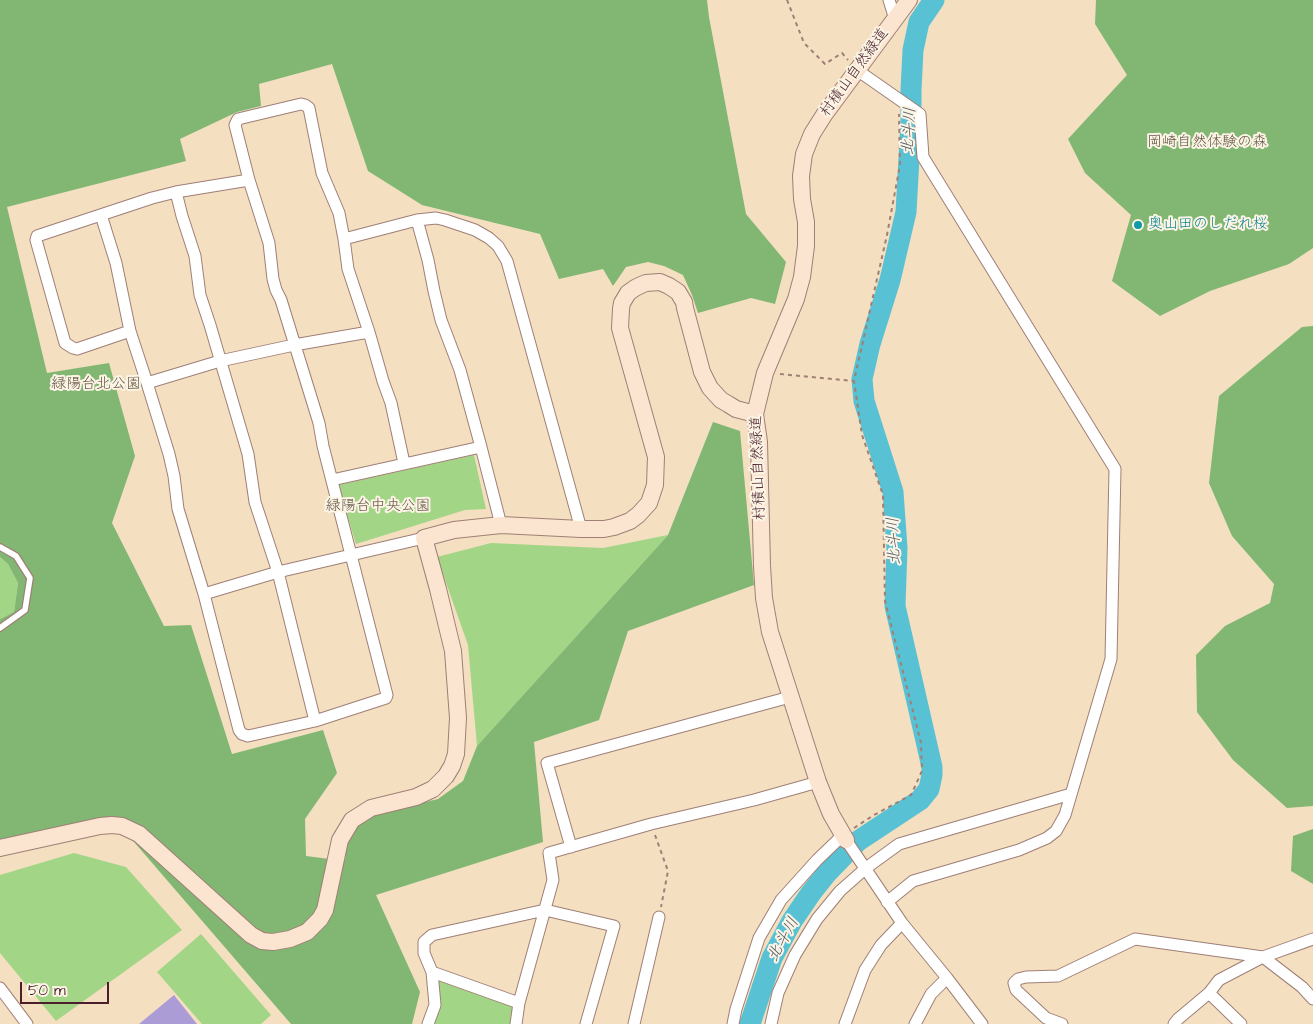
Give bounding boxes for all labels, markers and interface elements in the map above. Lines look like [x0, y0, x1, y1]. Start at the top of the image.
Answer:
street label: 村積山自然緑道 [817, 25, 893, 121]
water label: 北斗川 [899, 107, 921, 155]
park label: 岡崎自然体験の森 [1147, 134, 1267, 152]
place label: 奥山田のしだれ桜 [1148, 216, 1268, 234]
marker: 奥山田のしだれ桜 [1132, 219, 1144, 231]
park label: 緑陽台北公園 [51, 376, 141, 394]
street label: 村積山自然緑道 [748, 415, 770, 521]
park label: 緑陽台中央公園 [326, 498, 430, 516]
water label: 北斗川 [885, 517, 905, 565]
water label: 北斗川 [764, 914, 804, 966]
scale bar [22, 972, 111, 1004]
text: 50 m [28, 980, 66, 1001]

